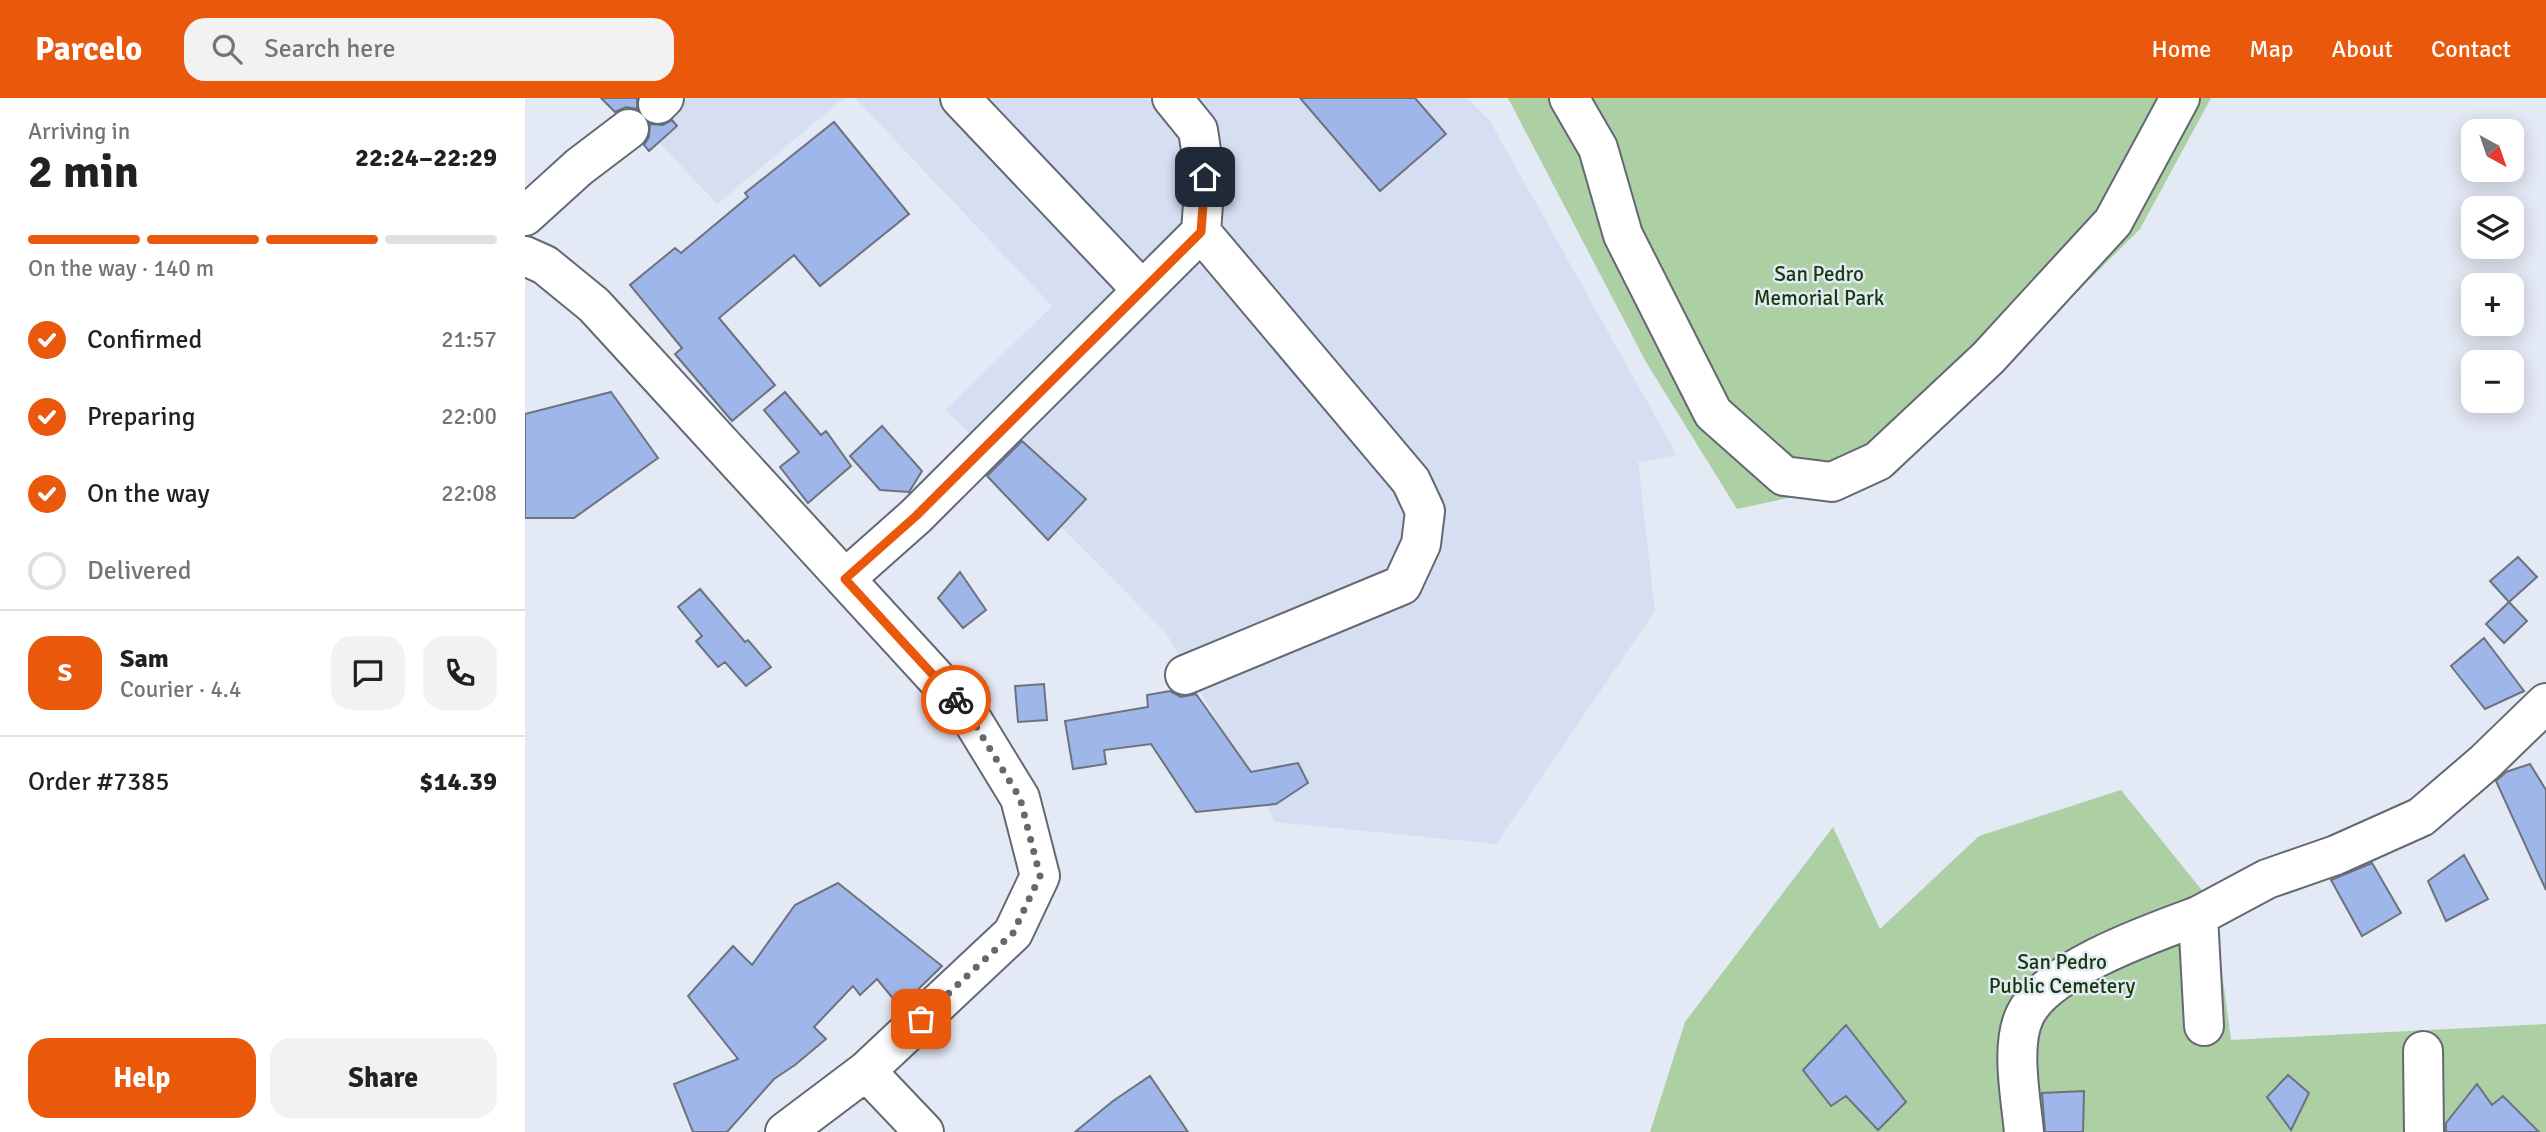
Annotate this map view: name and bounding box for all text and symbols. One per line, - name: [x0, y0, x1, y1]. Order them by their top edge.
- search box: [184, 18, 674, 81]
- text: Parcelo: [35, 29, 142, 70]
- icon: search: [208, 30, 246, 68]
- text: Search here: [264, 33, 395, 65]
- text: Home: [2151, 34, 2211, 64]
- text: Map: [2249, 34, 2294, 64]
- text: About: [2332, 34, 2393, 64]
- text: Contact: [2431, 34, 2511, 64]
- text: Arriving in: [28, 117, 130, 146]
- north arrow: [2461, 119, 2523, 182]
- map controls: [2461, 119, 2524, 413]
- text: 22:24–22:29: [355, 142, 497, 174]
- text: 2 min: [28, 144, 139, 200]
- pin: [1175, 147, 1235, 207]
- icon: home: [1186, 158, 1224, 196]
- button: layers: [2461, 196, 2524, 259]
- text: On the way · 140 m: [28, 254, 214, 283]
- park label: San Pedro Memorial Park: [1754, 261, 1885, 311]
- button: +: [2461, 273, 2524, 336]
- icon: check: [28, 321, 66, 359]
- text: Confirmed: [87, 324, 202, 356]
- text: 21:57: [441, 325, 497, 354]
- button: −: [2461, 350, 2524, 413]
- icon: check: [28, 398, 66, 436]
- text: Preparing: [87, 401, 195, 433]
- text: 22:00: [441, 402, 497, 431]
- icon: check: [28, 475, 66, 513]
- text: On the way: [87, 478, 210, 510]
- text: 22:08: [441, 479, 497, 508]
- text: Delivered: [87, 555, 192, 587]
- button: chat: [331, 636, 405, 710]
- button: phone: [423, 636, 497, 710]
- text: Sam: [120, 643, 169, 675]
- text: S: [58, 657, 72, 689]
- courier: [921, 665, 991, 735]
- text: Courier · 4.4: [120, 675, 241, 704]
- icon: bike: [937, 681, 975, 719]
- text: Order #7385: [28, 766, 169, 798]
- text: $14.39: [419, 766, 497, 798]
- park label: San Pedro Public Cemetery: [1989, 949, 2135, 999]
- pin: [891, 989, 951, 1049]
- icon: bag: [902, 1000, 940, 1038]
- button: Help: [28, 1038, 256, 1118]
- button: Share: [270, 1038, 497, 1118]

